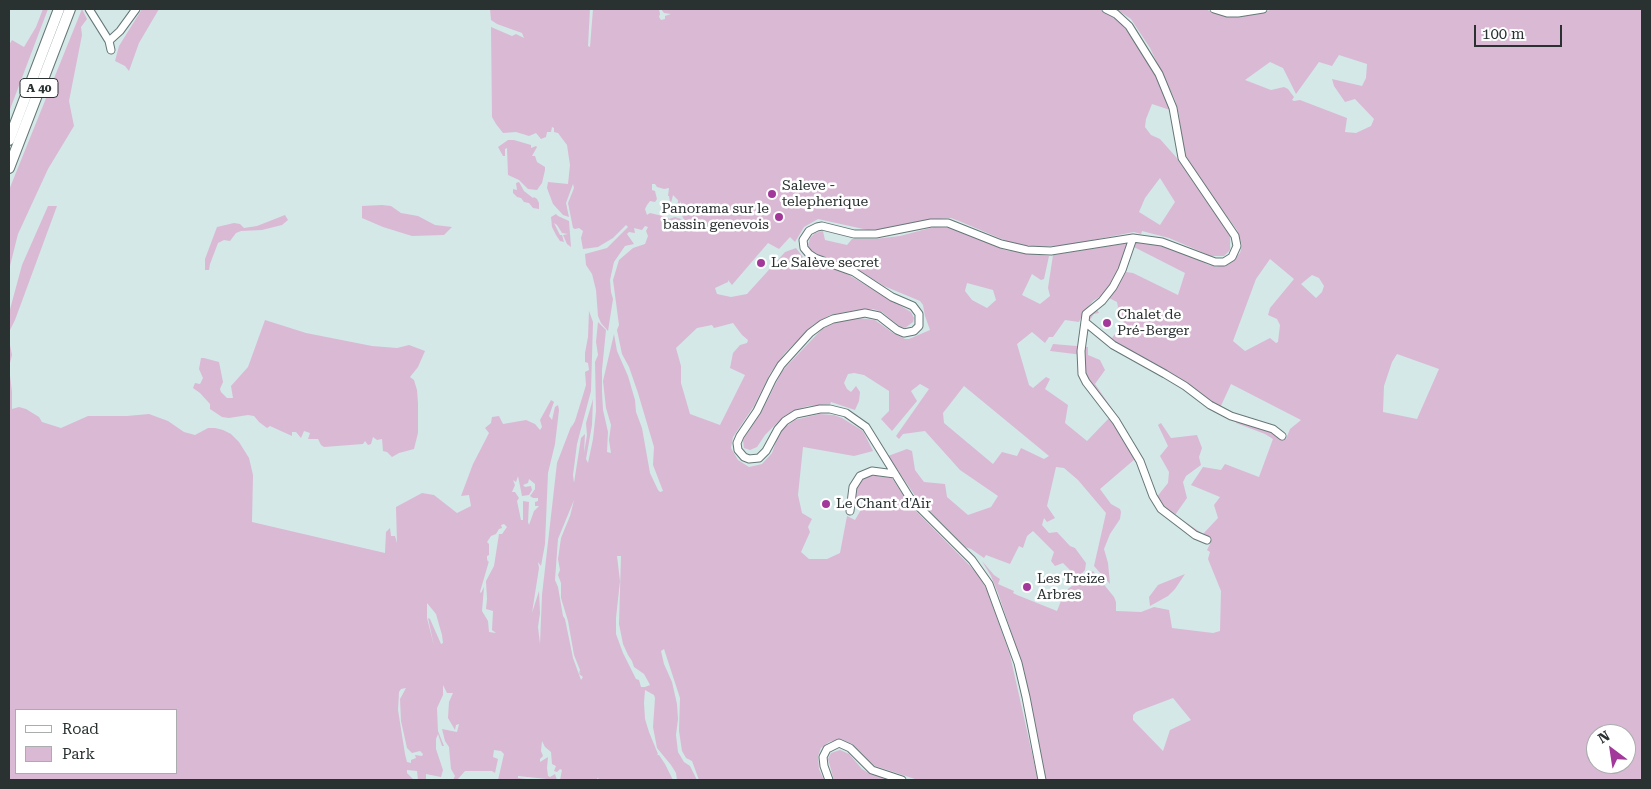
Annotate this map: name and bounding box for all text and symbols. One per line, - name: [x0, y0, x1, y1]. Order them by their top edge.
- scale bar: [1476, 15, 1564, 47]
- text: 100 m: [1482, 25, 1525, 43]
- road number: A 40: [20, 78, 58, 98]
- place label: Saleve - telepherique: [782, 178, 868, 210]
- marker: Saleve - telepherique: [766, 188, 778, 200]
- place label: Panorama sur le bassin genevois: [661, 201, 769, 233]
- marker: Panorama sur le bassin genevois: [773, 211, 785, 223]
- place label: Le Salève secret: [771, 255, 879, 271]
- marker: Le Salève secret: [755, 257, 767, 269]
- place label: Chalet de Pré-Berger: [1117, 307, 1189, 340]
- marker: Chalet de Pré-Berger: [1101, 317, 1113, 329]
- place label: Le Chant d'Air: [836, 496, 931, 512]
- marker: Le Chant d'Air: [820, 498, 832, 510]
- place label: Les Treize Arbres: [1037, 571, 1105, 604]
- marker: Les Treize Arbres: [1021, 581, 1033, 593]
- legend: [15, 709, 178, 774]
- text: Road: [62, 720, 99, 738]
- north arrow: [1586, 724, 1636, 774]
- text: N: [1595, 727, 1613, 747]
- text: Park: [62, 745, 95, 763]

